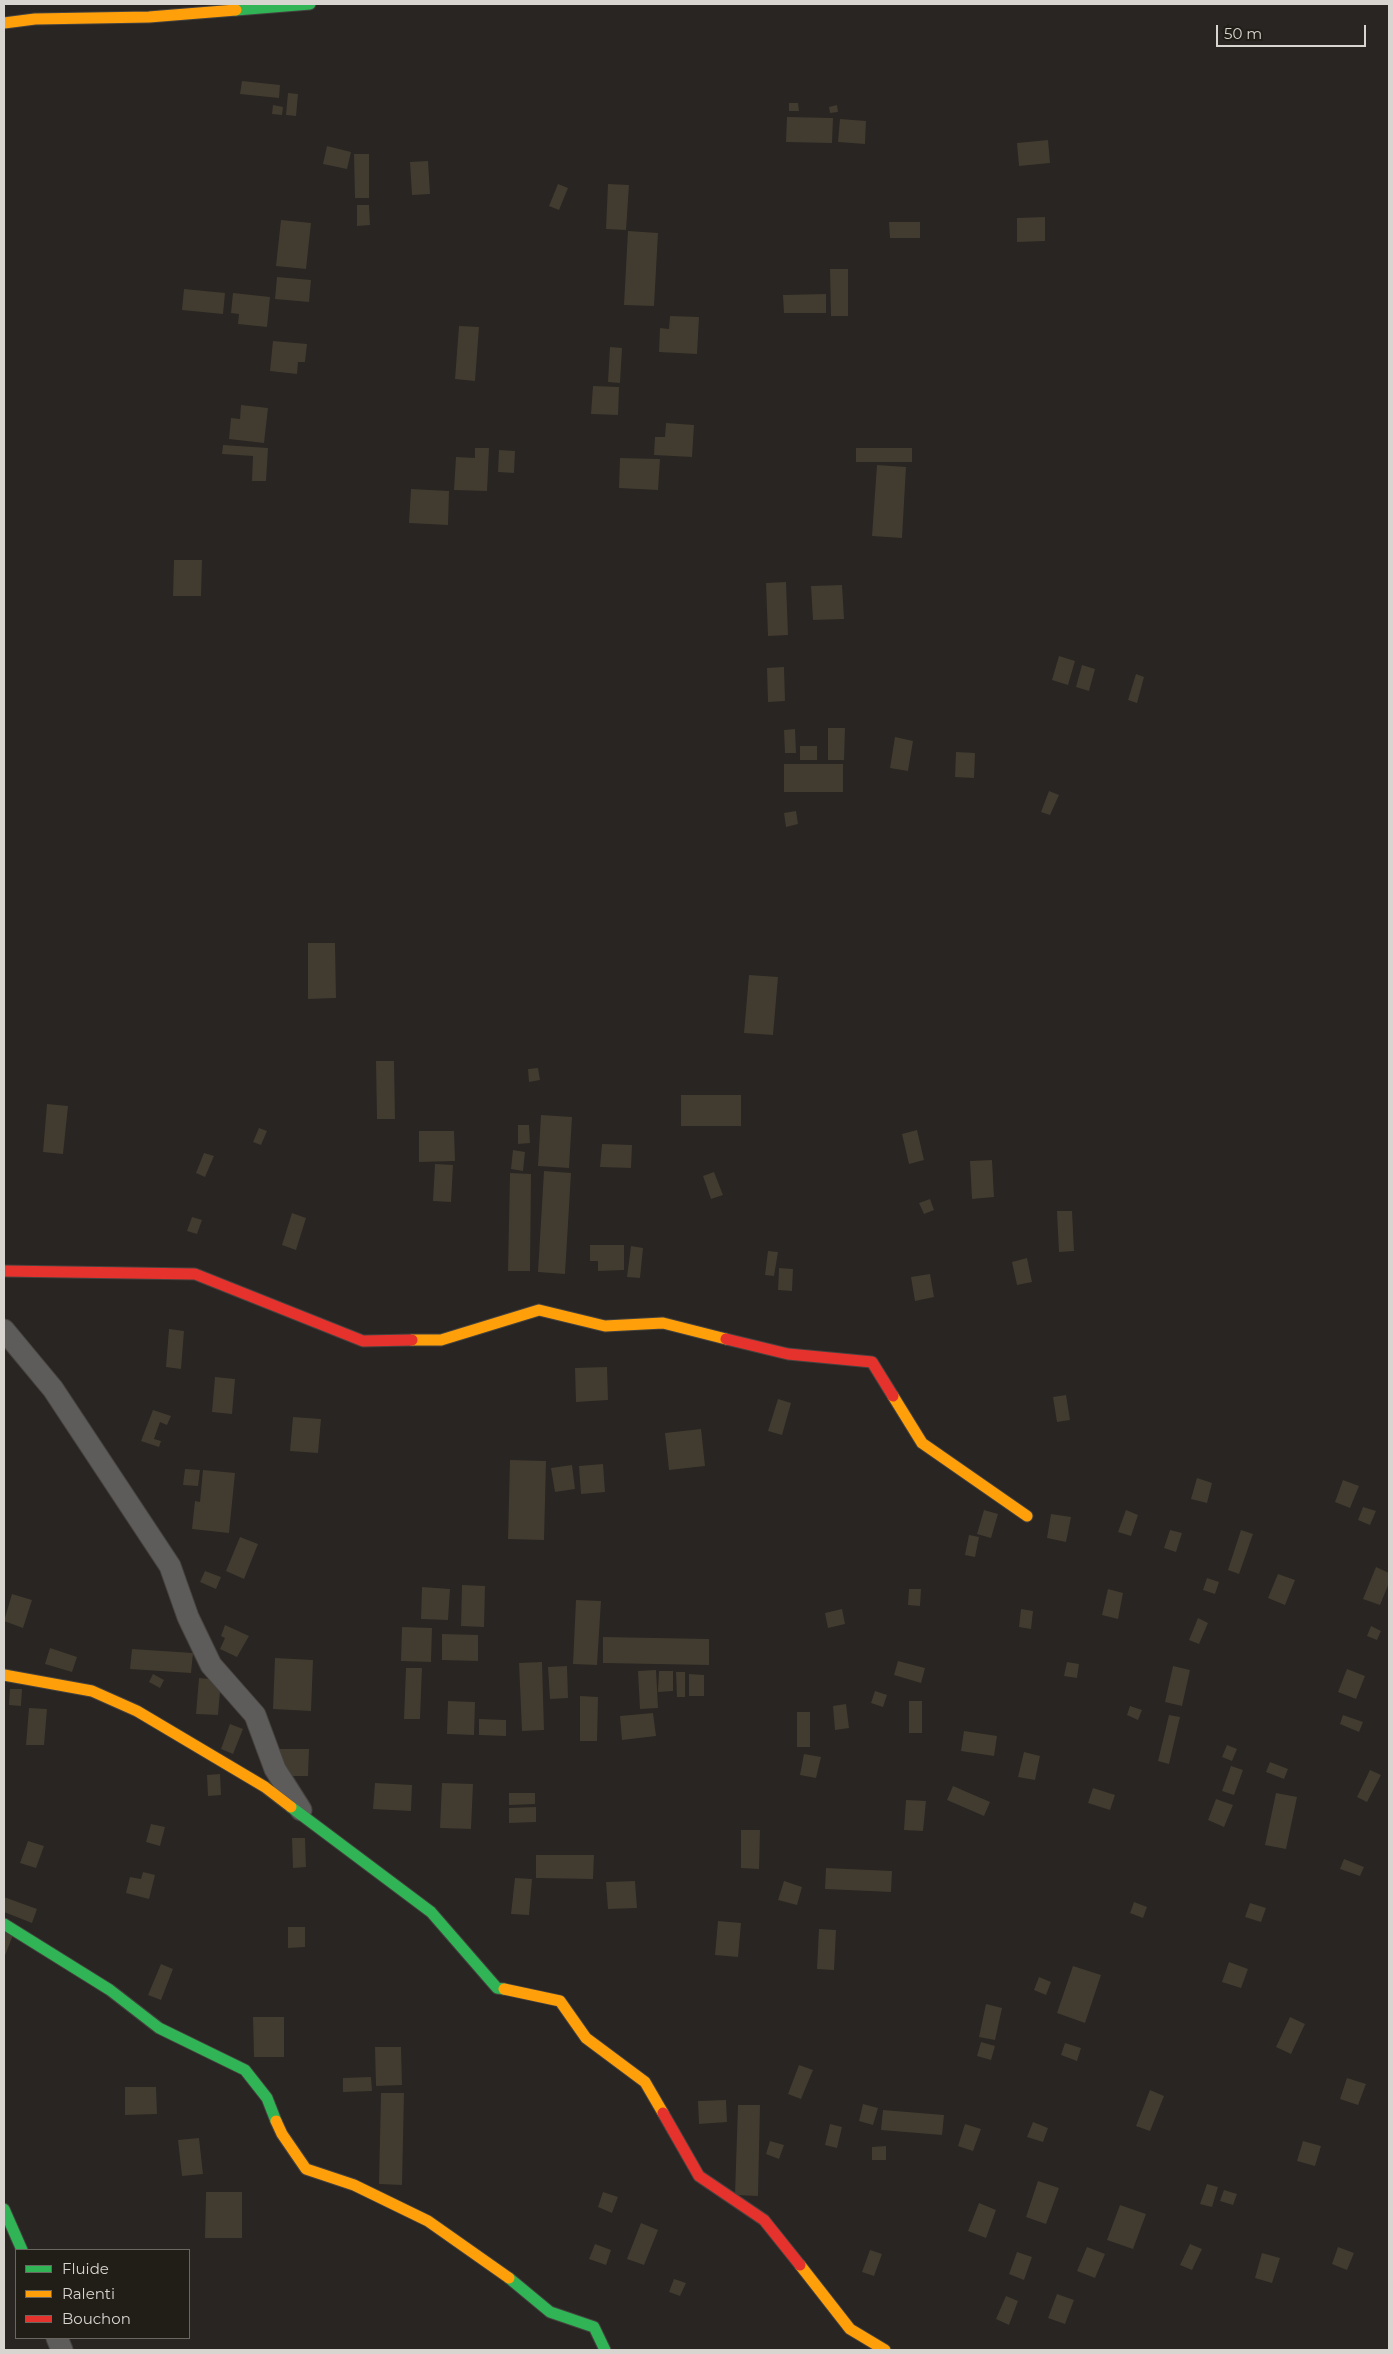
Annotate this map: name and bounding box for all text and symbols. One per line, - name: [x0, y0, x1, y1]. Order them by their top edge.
- scale bar: [1218, 15, 1368, 47]
- text: 50 m: [1224, 24, 1262, 43]
- legend: [15, 2249, 190, 2339]
- text: Fluide: [62, 2259, 109, 2278]
- text: Ralenti: [62, 2284, 115, 2303]
- text: Bouchon: [62, 2309, 131, 2328]

